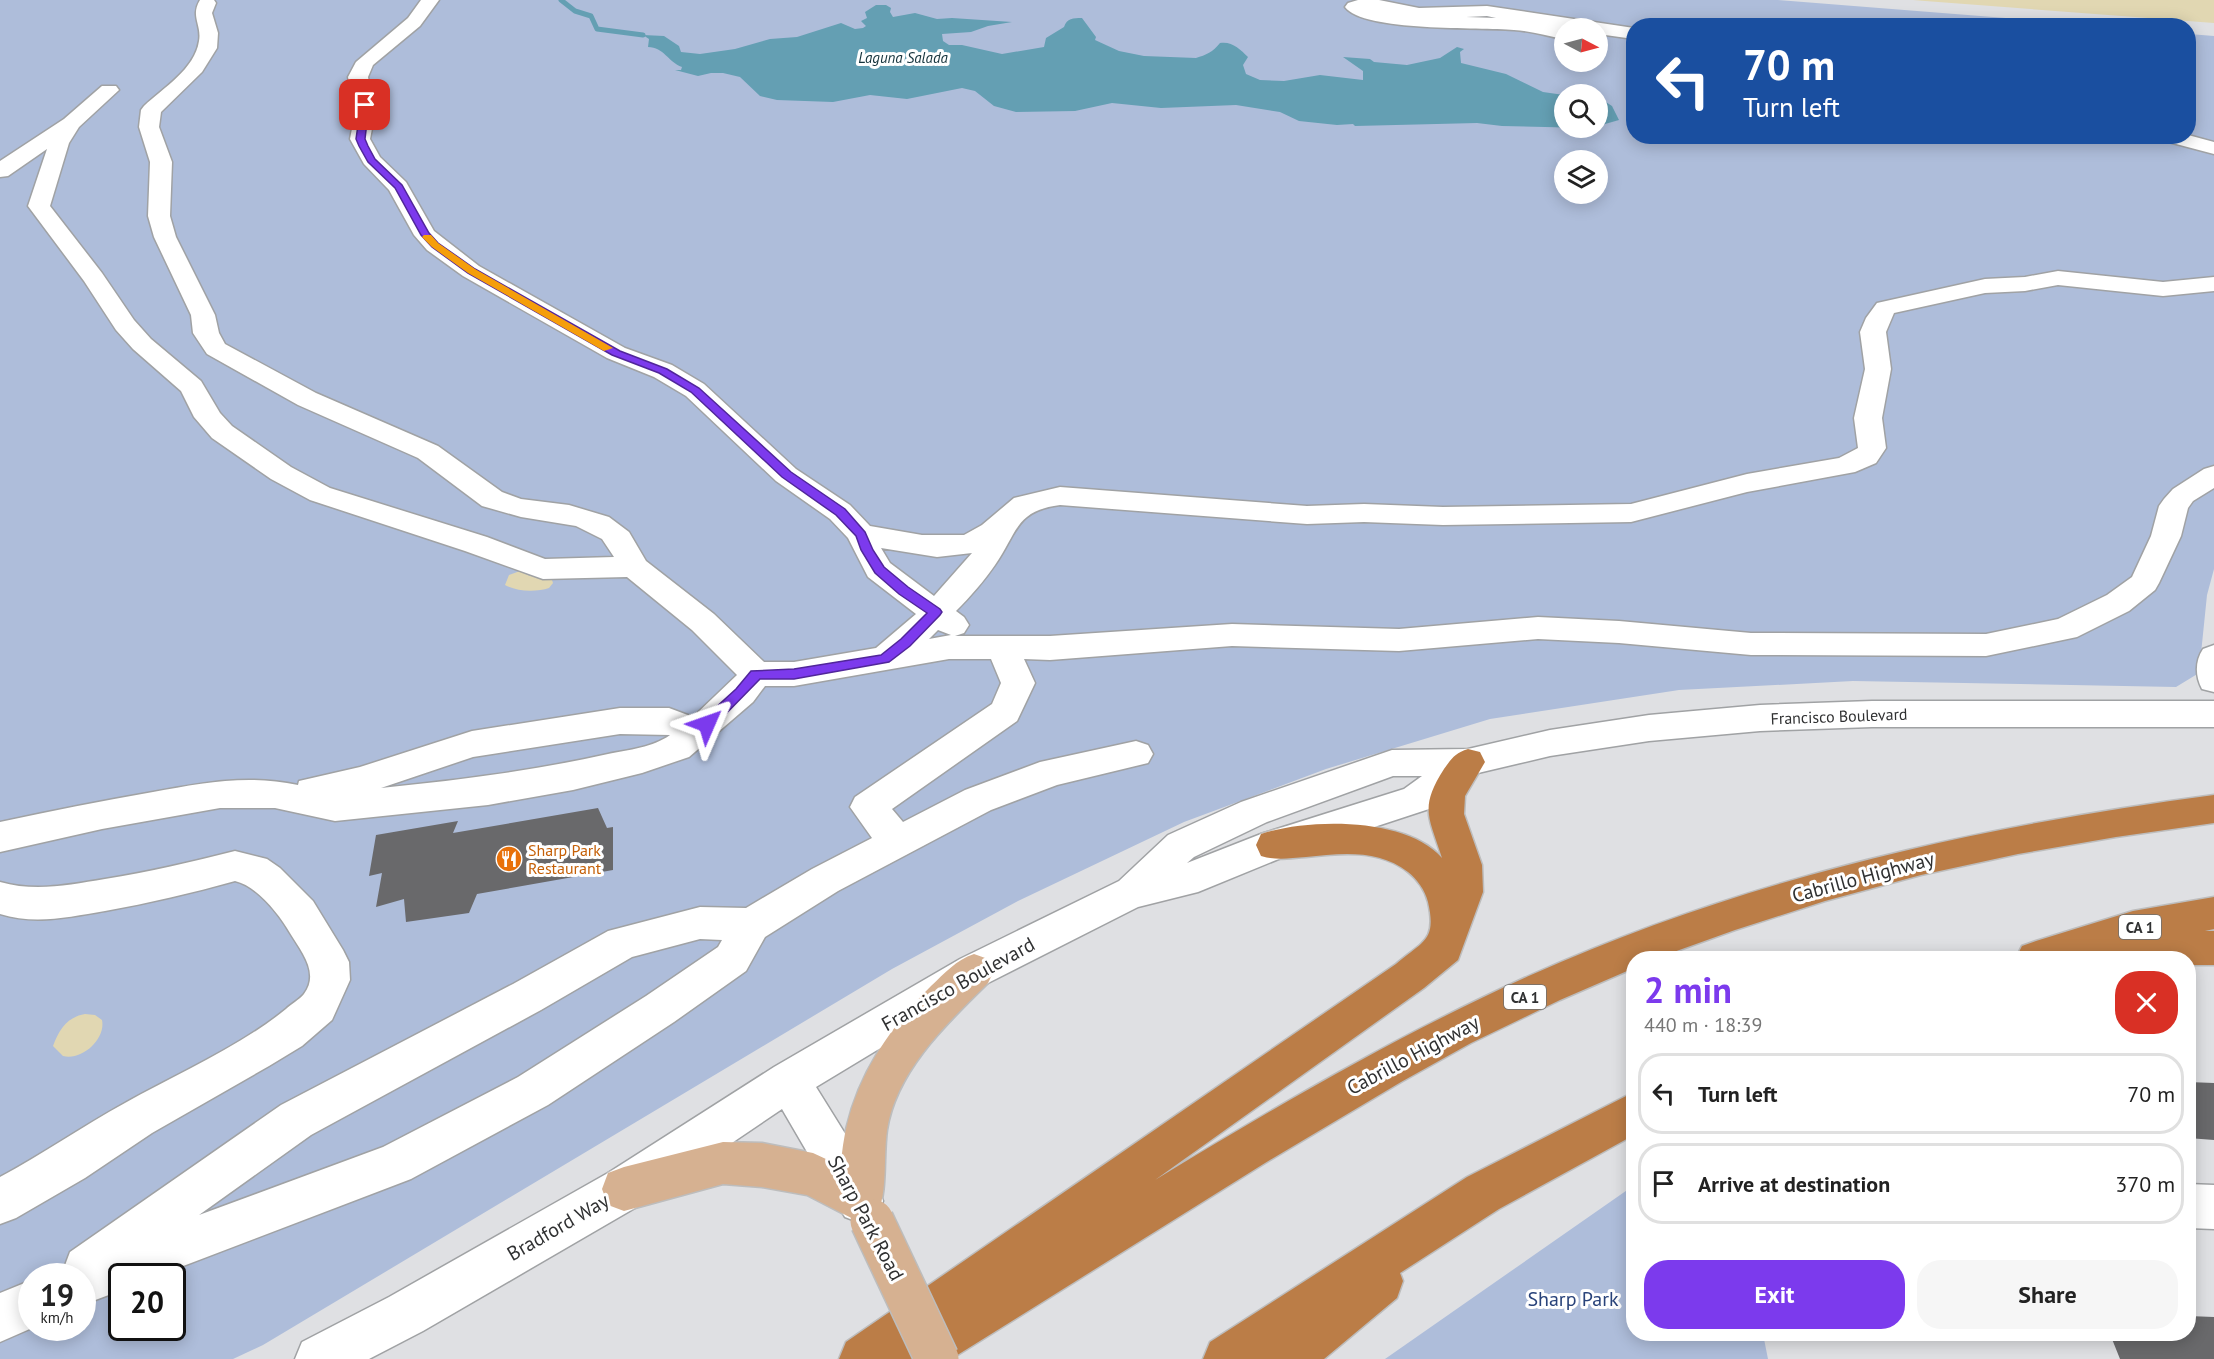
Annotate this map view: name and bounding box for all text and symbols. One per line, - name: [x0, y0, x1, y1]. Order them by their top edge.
- north arrow: [1554, 18, 1608, 72]
- map controls: [1554, 18, 1608, 204]
- text: 70 m: [1743, 37, 1835, 92]
- icon: left: [1644, 42, 1722, 120]
- water label: Laguna Salada: [858, 48, 949, 67]
- pin: [339, 79, 390, 130]
- button: search: [1554, 84, 1608, 138]
- icon: arrive: [348, 88, 381, 121]
- text: Turn left: [1743, 90, 1840, 124]
- button: layers: [1554, 150, 1608, 204]
- position arrow: [675, 692, 739, 756]
- street label: Francisco Boulevard: [1770, 704, 1908, 728]
- place label: Sharp Park Restaurant: [528, 840, 602, 878]
- restaurant icon: Sharp Park Restaurant: [494, 844, 524, 874]
- street label: Cabrillo Highway: [1789, 845, 1938, 908]
- road number: CA 1: [2119, 915, 2161, 939]
- street label: Francisco Boulevard: [877, 931, 1039, 1037]
- text: 2 min: [1644, 966, 1732, 1013]
- button: close: [2115, 971, 2178, 1034]
- road number: CA 1: [1504, 985, 1546, 1009]
- street label: Cabrillo Highway: [1342, 1009, 1484, 1101]
- text: 440 m · 18:39: [1644, 1012, 1762, 1038]
- icon: left: [1647, 1077, 1680, 1110]
- text: Turn left: [1698, 1080, 1778, 1108]
- text: 70 m: [2127, 1080, 2175, 1108]
- street label: Sharp Park Road: [822, 1151, 910, 1285]
- icon: arrive: [1647, 1167, 1680, 1200]
- text: Arrive at destination: [1698, 1170, 1890, 1198]
- text: 370 m: [2115, 1170, 2175, 1198]
- street label: Bradford Way: [502, 1187, 614, 1267]
- button: Exit: [1644, 1260, 1905, 1329]
- button: Share: [1917, 1260, 2178, 1329]
- speed limit sign: 20: [108, 1263, 186, 1341]
- text: 19: [40, 1275, 74, 1314]
- park label: Sharp Park: [1527, 1286, 1619, 1312]
- text: km/h: [41, 1308, 73, 1327]

